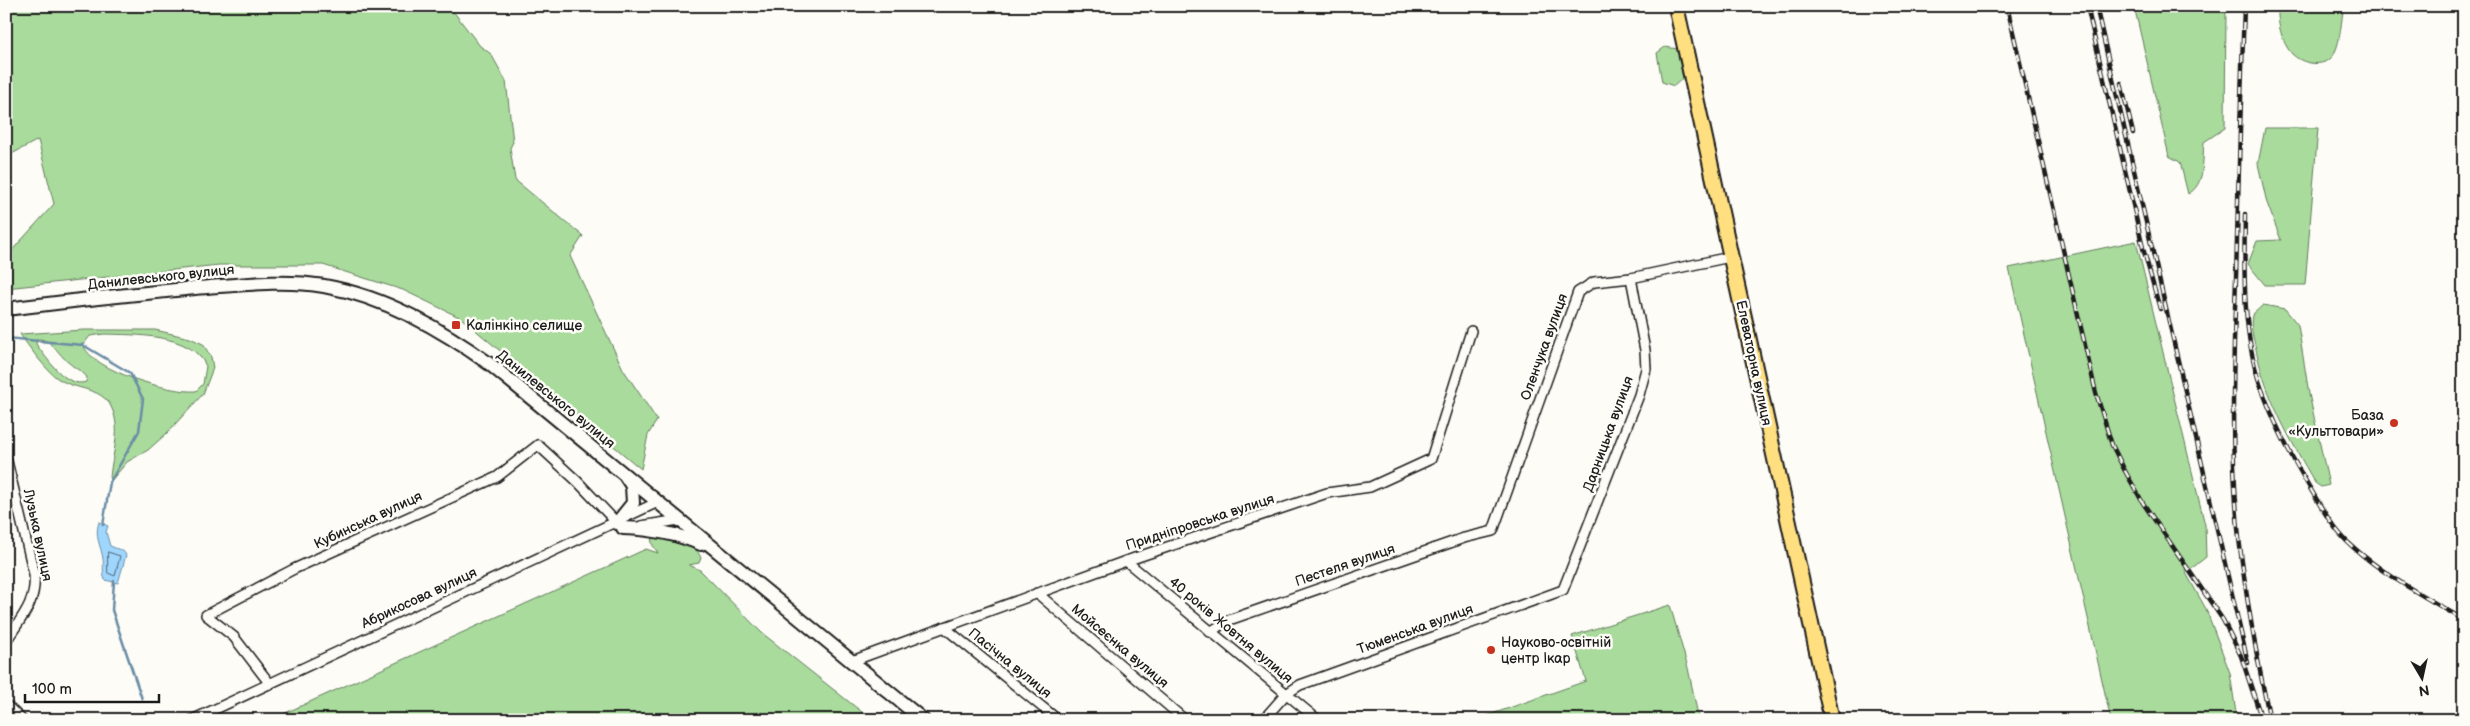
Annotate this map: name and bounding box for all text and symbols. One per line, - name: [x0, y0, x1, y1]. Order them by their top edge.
- street label: Данилевського вулиця: [87, 261, 235, 293]
- street label: Оленчука вулиця: [1517, 291, 1571, 403]
- street label: Елеваторна вулиця: [1732, 299, 1776, 427]
- place label: Калінкіно селище: [466, 317, 582, 334]
- marker: Калінкіно селище: [450, 319, 462, 331]
- street label: Данилевського вулиця: [493, 346, 619, 452]
- street label: Дарницька вулиця: [1579, 374, 1637, 494]
- place label: База «Культтовари»: [2288, 407, 2385, 440]
- marker: База «Культтовари»: [2388, 417, 2400, 429]
- street label: Лузька вулиця: [20, 486, 56, 583]
- street label: Кубинська вулиця: [311, 487, 425, 553]
- street label: Придніпровська вулиця: [1124, 490, 1277, 554]
- street label: Пестеля вулиця: [1293, 540, 1397, 590]
- street label: Абрикосова вулиця: [358, 564, 480, 633]
- street label: 40 років Жовтня вулиця: [1166, 573, 1296, 687]
- street label: Мойсеєнка вулиця: [1068, 600, 1172, 692]
- street label: Тюменська вулиця: [1355, 600, 1476, 658]
- street label: Пасічна вулиця: [965, 624, 1055, 702]
- place label: Науково-освітній центр Ікар: [1501, 634, 1611, 667]
- marker: Науково-освітній центр Ікар: [1485, 644, 1497, 656]
- north arrow: [2398, 654, 2448, 704]
- scale bar: [25, 671, 159, 703]
- text: 100 m: [32, 680, 72, 699]
- text: N: [2417, 681, 2430, 700]

